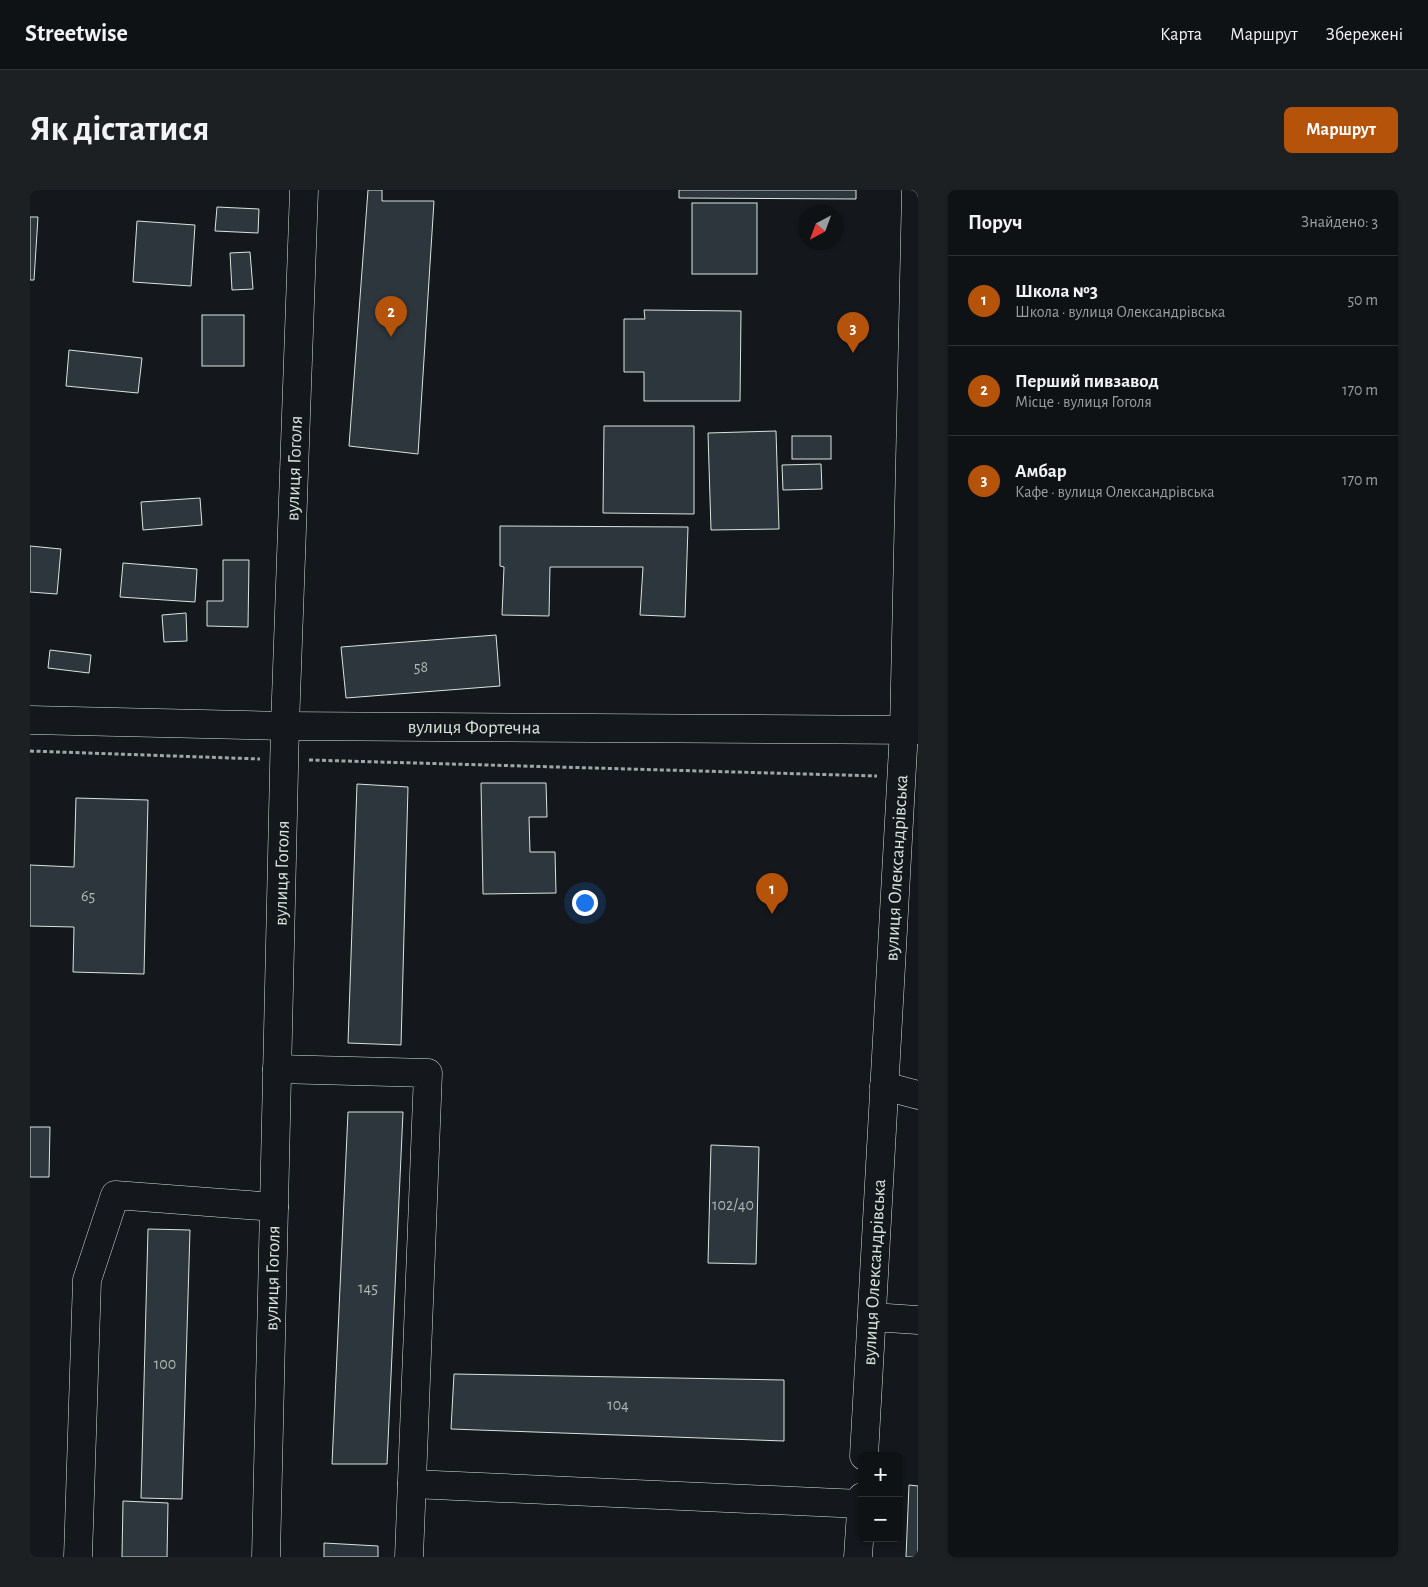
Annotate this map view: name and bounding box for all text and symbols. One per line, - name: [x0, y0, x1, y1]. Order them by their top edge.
- text: Streetwise: [25, 22, 128, 46]
- text: Карта: [1160, 26, 1202, 44]
- text: Маршрут: [1230, 26, 1298, 44]
- text: Збережені: [1326, 26, 1403, 44]
- button: Маршрут: [1284, 107, 1398, 153]
- text: Як дістатися: [30, 112, 209, 147]
- north arrow: [798, 205, 843, 250]
- text: Поруч: [968, 212, 1022, 233]
- text: Знайдено: 3: [1301, 214, 1378, 230]
- text: Школа №3: [1015, 282, 1098, 301]
- text: 1: [981, 292, 987, 308]
- text: 50 m: [1347, 292, 1378, 308]
- pin: 2: [375, 296, 407, 337]
- text: Школа · вулиця Олександрівська: [1015, 304, 1225, 320]
- pin: 3: [837, 312, 869, 353]
- text: Перший пивзавод: [1015, 372, 1159, 391]
- text: 2: [980, 382, 988, 398]
- text: 170 m: [1342, 382, 1378, 398]
- text: Місце · вулиця Гоголя: [1015, 394, 1152, 410]
- street label: вулиця Гоголя: [283, 415, 305, 521]
- text: Амбар: [1015, 462, 1067, 481]
- text: 3: [981, 472, 987, 488]
- text: 170 m: [1342, 472, 1378, 488]
- text: Кафе · вулиця Олександрівська: [1015, 484, 1214, 500]
- house number: 58: [414, 659, 428, 675]
- street label: вулиця Фортечна: [407, 717, 541, 737]
- street label: вулиця Олександрівська: [882, 774, 911, 962]
- street label: вулиця Гоголя: [271, 820, 292, 926]
- pin: 1: [756, 873, 788, 914]
- house number: 65: [81, 888, 95, 904]
- your location: [572, 890, 598, 916]
- street label: вулиця Олександрівська: [860, 1178, 889, 1366]
- house number: 102/40: [712, 1197, 754, 1213]
- street label: вулиця Гоголя: [262, 1225, 283, 1331]
- house number: 145: [358, 1280, 378, 1296]
- house number: 100: [154, 1356, 176, 1372]
- house number: 104: [607, 1397, 629, 1413]
- map controls: [858, 1452, 903, 1542]
- button: +: [858, 1452, 903, 1497]
- button: −: [858, 1497, 903, 1542]

